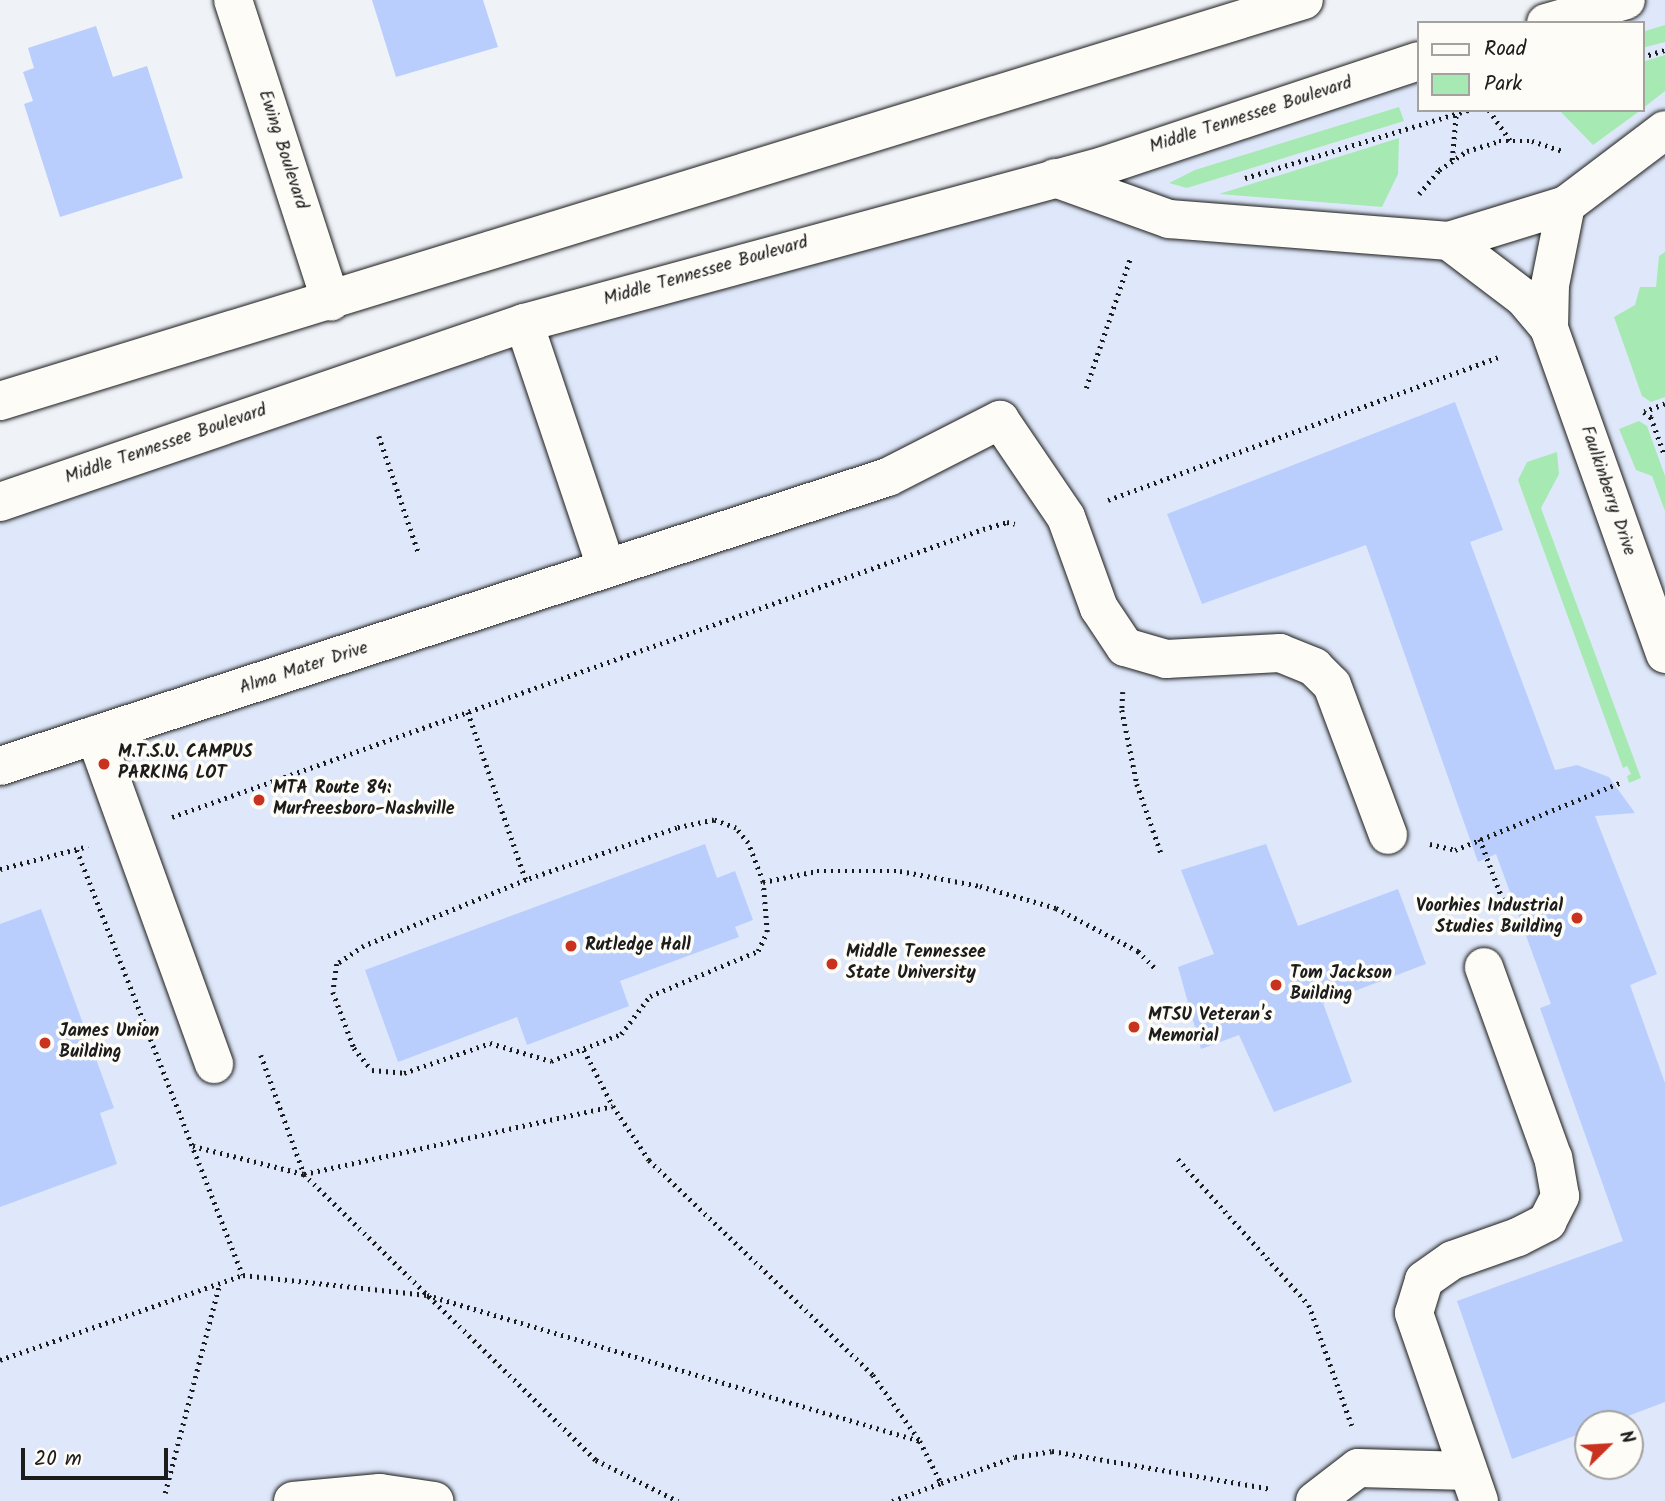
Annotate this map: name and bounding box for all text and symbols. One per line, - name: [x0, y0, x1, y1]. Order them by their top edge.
- legend: [1416, 21, 1644, 112]
- text: Road: [1484, 33, 1526, 66]
- text: Park: [1484, 68, 1522, 101]
- street label: Middle Tennessee Boulevard: [1147, 73, 1355, 159]
- street label: Ewing Boulevard: [253, 88, 311, 212]
- street label: Middle Tennessee Boulevard: [601, 232, 811, 312]
- street label: Middle Tennessee Boulevard: [62, 400, 270, 490]
- street label: Faulkinberry Drive: [1575, 423, 1639, 559]
- street label: Alma Mater Drive: [237, 638, 371, 700]
- place label: M.T.S.U. CAMPUS PARKING LOT: [118, 743, 253, 786]
- marker: M.T.S.U. CAMPUS PARKING LOT: [96, 756, 112, 772]
- place label: MTA Route 84: Murfreesboro-Nashville: [273, 779, 455, 822]
- marker: MTA Route 84: Murfreesboro-Nashville: [251, 792, 267, 808]
- place label: Voorhies Industrial Studies Building: [1416, 897, 1563, 940]
- marker: Voorhies Industrial Studies Building: [1569, 910, 1585, 926]
- place label: Rutledge Hall: [585, 935, 691, 957]
- marker: Rutledge Hall: [563, 938, 579, 954]
- place label: Middle Tennessee State University: [846, 943, 986, 986]
- marker: Middle Tennessee State University: [824, 956, 840, 972]
- place label: Tom Jackson Building: [1290, 964, 1392, 1006]
- marker: Tom Jackson Building: [1268, 977, 1284, 993]
- place label: MTSU Veteran's Memorial: [1148, 1006, 1272, 1048]
- marker: MTSU Veteran's Memorial: [1126, 1019, 1142, 1035]
- place label: James Union Building: [59, 1022, 159, 1064]
- marker: James Union Building: [37, 1035, 53, 1051]
- north arrow: [1574, 1410, 1644, 1480]
- text: N: [1610, 1426, 1643, 1449]
- scale bar: [24, 1434, 172, 1478]
- text: 20 m: [34, 1443, 82, 1476]

